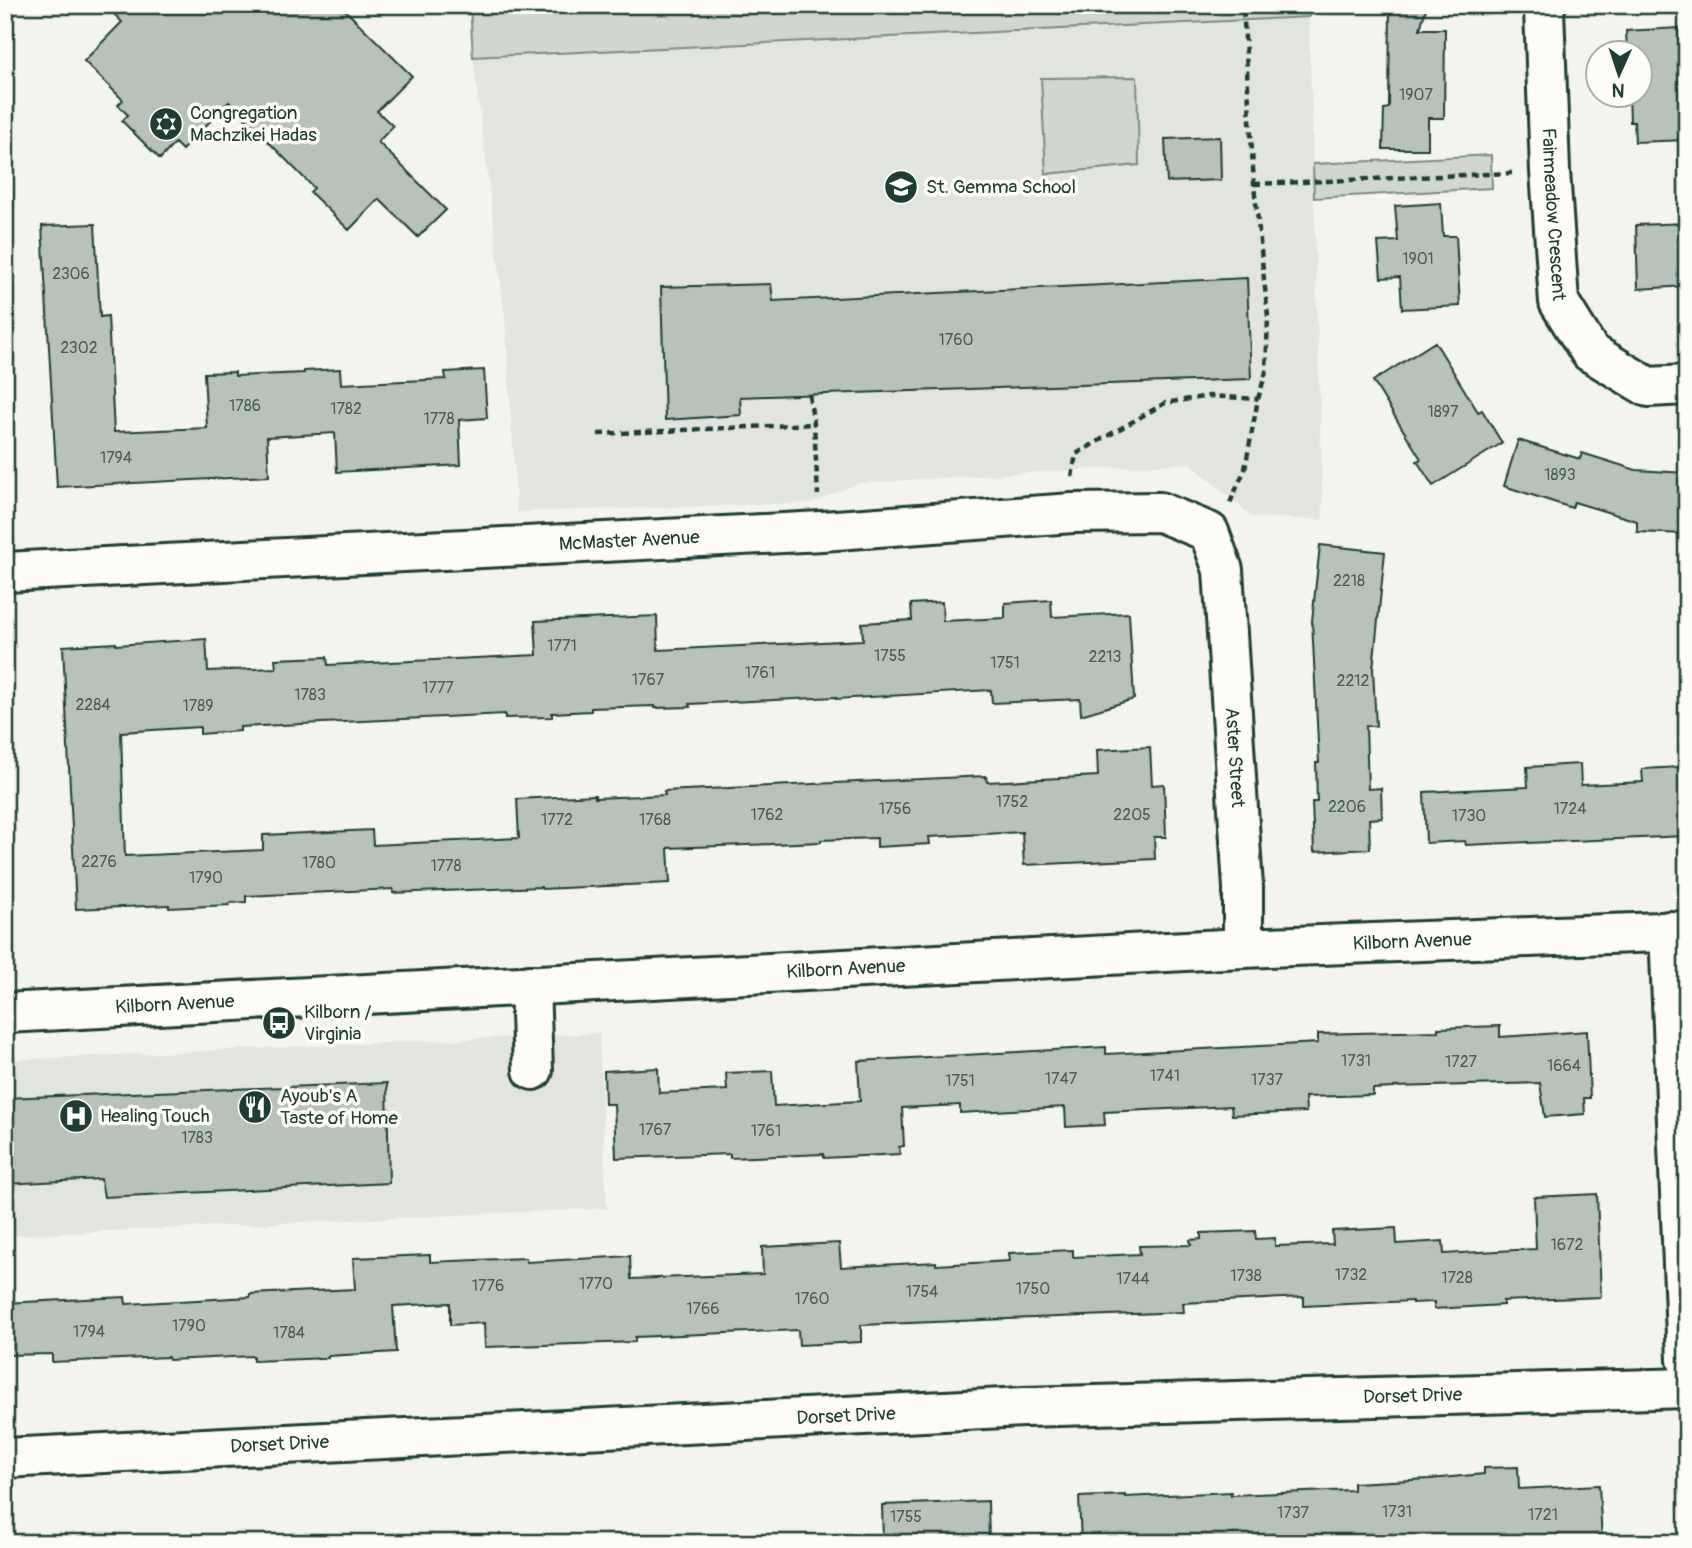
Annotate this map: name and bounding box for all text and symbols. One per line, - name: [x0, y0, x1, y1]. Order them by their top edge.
- north arrow: [1584, 38, 1654, 108]
- text: N: [1611, 78, 1625, 102]
- house number: 1907: [1399, 85, 1433, 105]
- place label: Congregation Machzikei Hadas: [190, 101, 317, 147]
- synagogue icon: Congregation Machzikei Hadas: [147, 105, 185, 143]
- street label: Fairmeadow Crescent: [1536, 127, 1571, 302]
- school or university icon: St. Gemma School: [882, 168, 920, 206]
- place label: St. Gemma School: [926, 175, 1076, 199]
- house number: 1901: [1402, 249, 1434, 269]
- house number: 2306: [52, 264, 90, 284]
- house number: 1760: [939, 330, 974, 350]
- house number: 2302: [60, 338, 98, 358]
- house number: 1786: [229, 396, 261, 416]
- house number: 1782: [330, 399, 362, 419]
- house number: 1897: [1427, 402, 1459, 422]
- house number: 1778: [423, 409, 455, 429]
- house number: 1794: [100, 448, 132, 468]
- house number: 1893: [1544, 465, 1576, 485]
- street label: McMaster Avenue: [558, 525, 701, 556]
- house number: 2218: [1333, 571, 1365, 591]
- house number: 1771: [547, 636, 577, 656]
- house number: 1755: [874, 646, 906, 666]
- house number: 2213: [1088, 647, 1122, 667]
- house number: 1751: [990, 653, 1020, 673]
- house number: 1761: [745, 663, 775, 683]
- house number: 1767: [632, 670, 665, 690]
- house number: 2212: [1336, 671, 1370, 691]
- house number: 1777: [422, 678, 454, 698]
- house number: 1783: [294, 685, 326, 705]
- house number: 2284: [75, 695, 111, 715]
- house number: 1789: [182, 696, 214, 716]
- street label: Aster Street: [1220, 707, 1250, 809]
- house number: 1752: [996, 792, 1028, 812]
- house number: 2206: [1328, 797, 1366, 817]
- house number: 1756: [879, 799, 911, 819]
- house number: 1724: [1554, 799, 1586, 819]
- house number: 1762: [751, 805, 784, 825]
- house number: 2205: [1113, 805, 1151, 825]
- house number: 1730: [1452, 806, 1486, 826]
- house number: 1772: [541, 810, 573, 830]
- house number: 1768: [639, 810, 671, 830]
- house number: 2276: [81, 852, 117, 872]
- house number: 1780: [302, 853, 336, 873]
- house number: 1778: [430, 856, 462, 876]
- house number: 1790: [189, 868, 223, 888]
- street label: Kilborn Avenue: [1352, 927, 1473, 956]
- street label: Kilborn Avenue: [786, 954, 907, 984]
- street label: Kilborn Avenue: [115, 989, 235, 1019]
- place label: Kilborn / Virginia: [304, 1000, 372, 1046]
- bus stop icon: Kilborn / Virginia: [260, 1004, 298, 1042]
- house number: 1731: [1341, 1051, 1371, 1071]
- house number: 1727: [1445, 1052, 1478, 1072]
- house number: 1664: [1547, 1056, 1581, 1076]
- house number: 1741: [1150, 1066, 1180, 1086]
- house number: 1747: [1045, 1069, 1078, 1089]
- house number: 1737: [1251, 1070, 1284, 1090]
- house number: 1751: [945, 1071, 975, 1091]
- place label: Ayoub's A Taste of Home: [280, 1084, 398, 1130]
- restaurant icon: Ayoub's A Taste of Home: [236, 1088, 274, 1126]
- hospital icon: Healing Touch: [57, 1097, 95, 1135]
- place label: Healing Touch: [100, 1104, 210, 1128]
- house number: 1767: [639, 1120, 672, 1140]
- house number: 1761: [751, 1121, 781, 1141]
- house number: 1783: [181, 1128, 213, 1148]
- house number: 1672: [1551, 1235, 1583, 1255]
- house number: 1732: [1335, 1265, 1367, 1285]
- house number: 1738: [1230, 1266, 1262, 1286]
- house number: 1728: [1441, 1268, 1473, 1288]
- house number: 1744: [1116, 1269, 1150, 1289]
- house number: 1770: [579, 1274, 613, 1294]
- house number: 1776: [472, 1276, 504, 1296]
- house number: 1750: [1016, 1279, 1050, 1299]
- house number: 1754: [906, 1282, 938, 1302]
- house number: 1760: [795, 1289, 830, 1309]
- house number: 1766: [686, 1299, 720, 1319]
- house number: 1790: [172, 1316, 206, 1336]
- house number: 1794: [73, 1322, 105, 1342]
- house number: 1784: [273, 1323, 305, 1343]
- street label: Dorset Drive: [1363, 1382, 1463, 1409]
- street label: Dorset Drive: [796, 1401, 897, 1430]
- street label: Dorset Drive: [230, 1430, 330, 1459]
- house number: 1731: [1382, 1502, 1412, 1522]
- house number: 1737: [1277, 1503, 1310, 1523]
- house number: 1721: [1528, 1505, 1558, 1525]
- house number: 1755: [890, 1507, 922, 1527]

